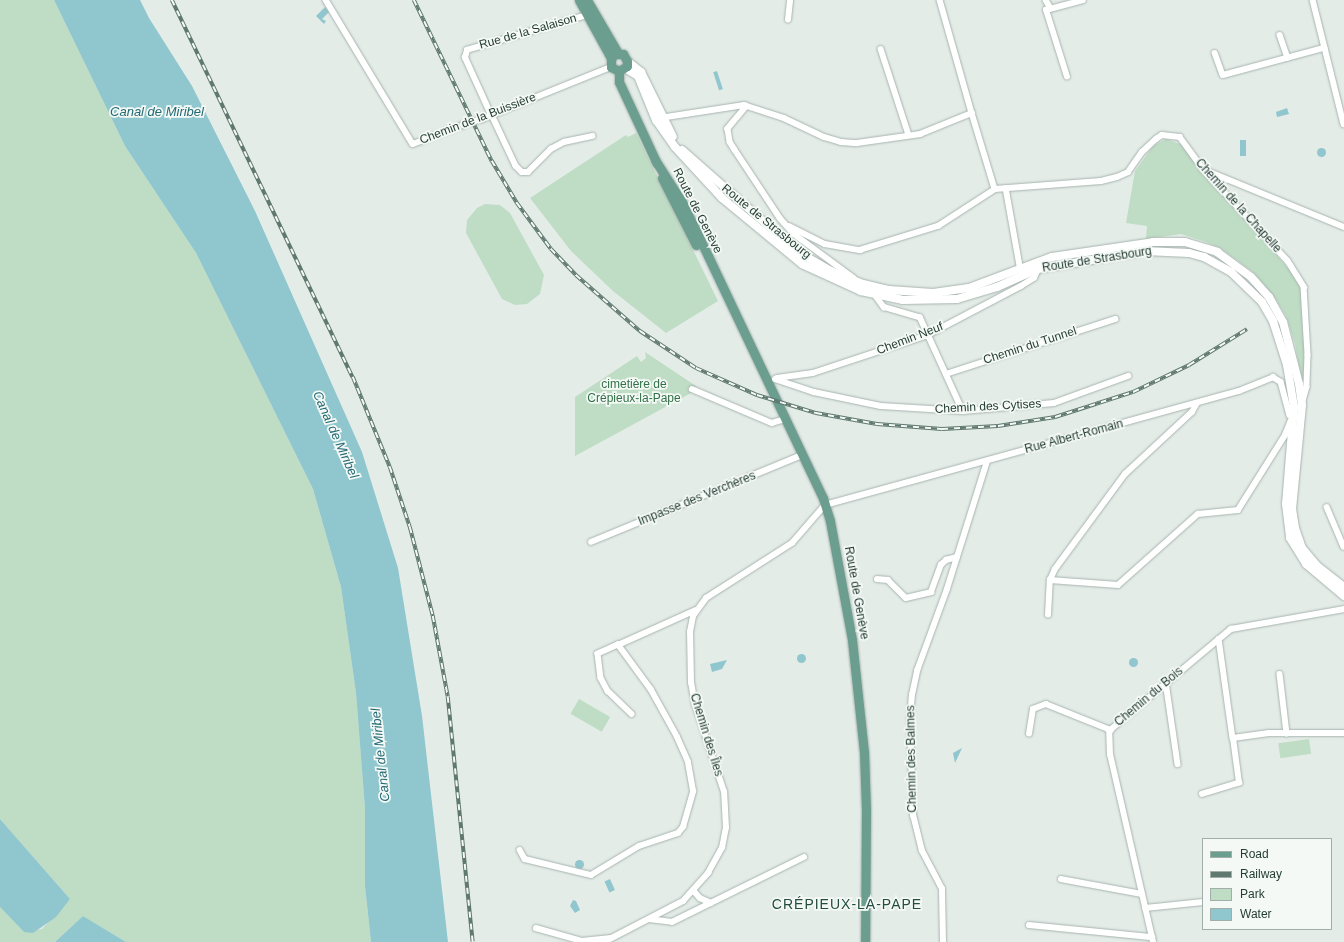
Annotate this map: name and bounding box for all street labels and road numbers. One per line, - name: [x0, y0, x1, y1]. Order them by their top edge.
- street label: Rue de la Salaison: [478, 11, 578, 53]
- street label: Chemin de la Buissière: [418, 90, 538, 148]
- street label: Chemin de la Chapelle: [1192, 156, 1284, 256]
- street label: Route de Genève: [669, 166, 725, 256]
- street label: Route de Strasbourg: [718, 182, 814, 262]
- street label: Route de Strasbourg: [1041, 244, 1153, 276]
- street label: Chemin Neuf: [875, 320, 945, 358]
- street label: Chemin du Tunnel: [981, 324, 1079, 368]
- street label: Chemin des Cytises: [934, 397, 1042, 417]
- street label: Rue Albert-Romain: [1023, 417, 1125, 457]
- street label: Impasse des Verchères: [636, 469, 758, 529]
- street label: Route de Genève: [841, 545, 871, 641]
- street label: Chemin du Bois: [1112, 664, 1186, 730]
- street label: Chemin des Îles: [687, 692, 725, 778]
- street label: Chemin des Balmes: [904, 705, 920, 813]

